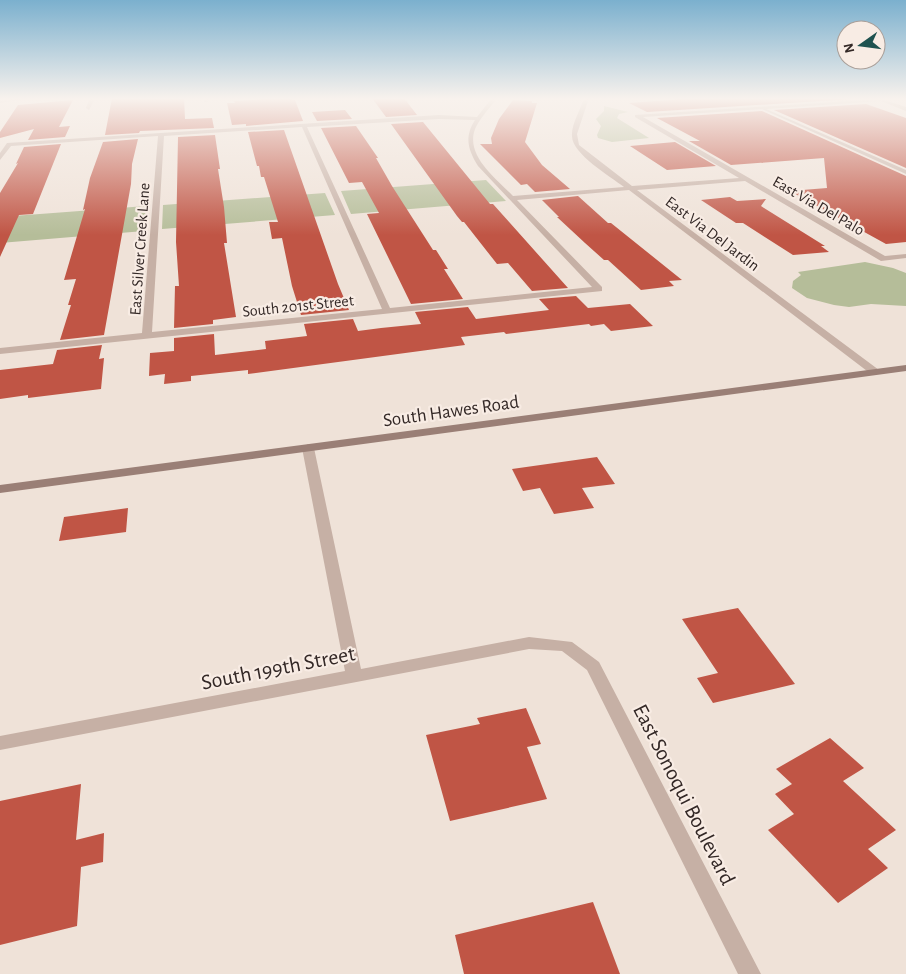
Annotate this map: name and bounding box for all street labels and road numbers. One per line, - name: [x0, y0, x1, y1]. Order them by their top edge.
- street label: East Via Del Palo: [770, 173, 867, 239]
- street label: East Silver Creek Lane: [127, 182, 153, 316]
- street label: East Via Del Jardin: [662, 193, 762, 274]
- street label: South 201st Street: [242, 292, 355, 320]
- street label: South Hawes Road: [382, 393, 521, 430]
- street label: South 199th Street: [199, 642, 357, 694]
- street label: East Sonoqui Boulevard: [629, 700, 739, 888]

